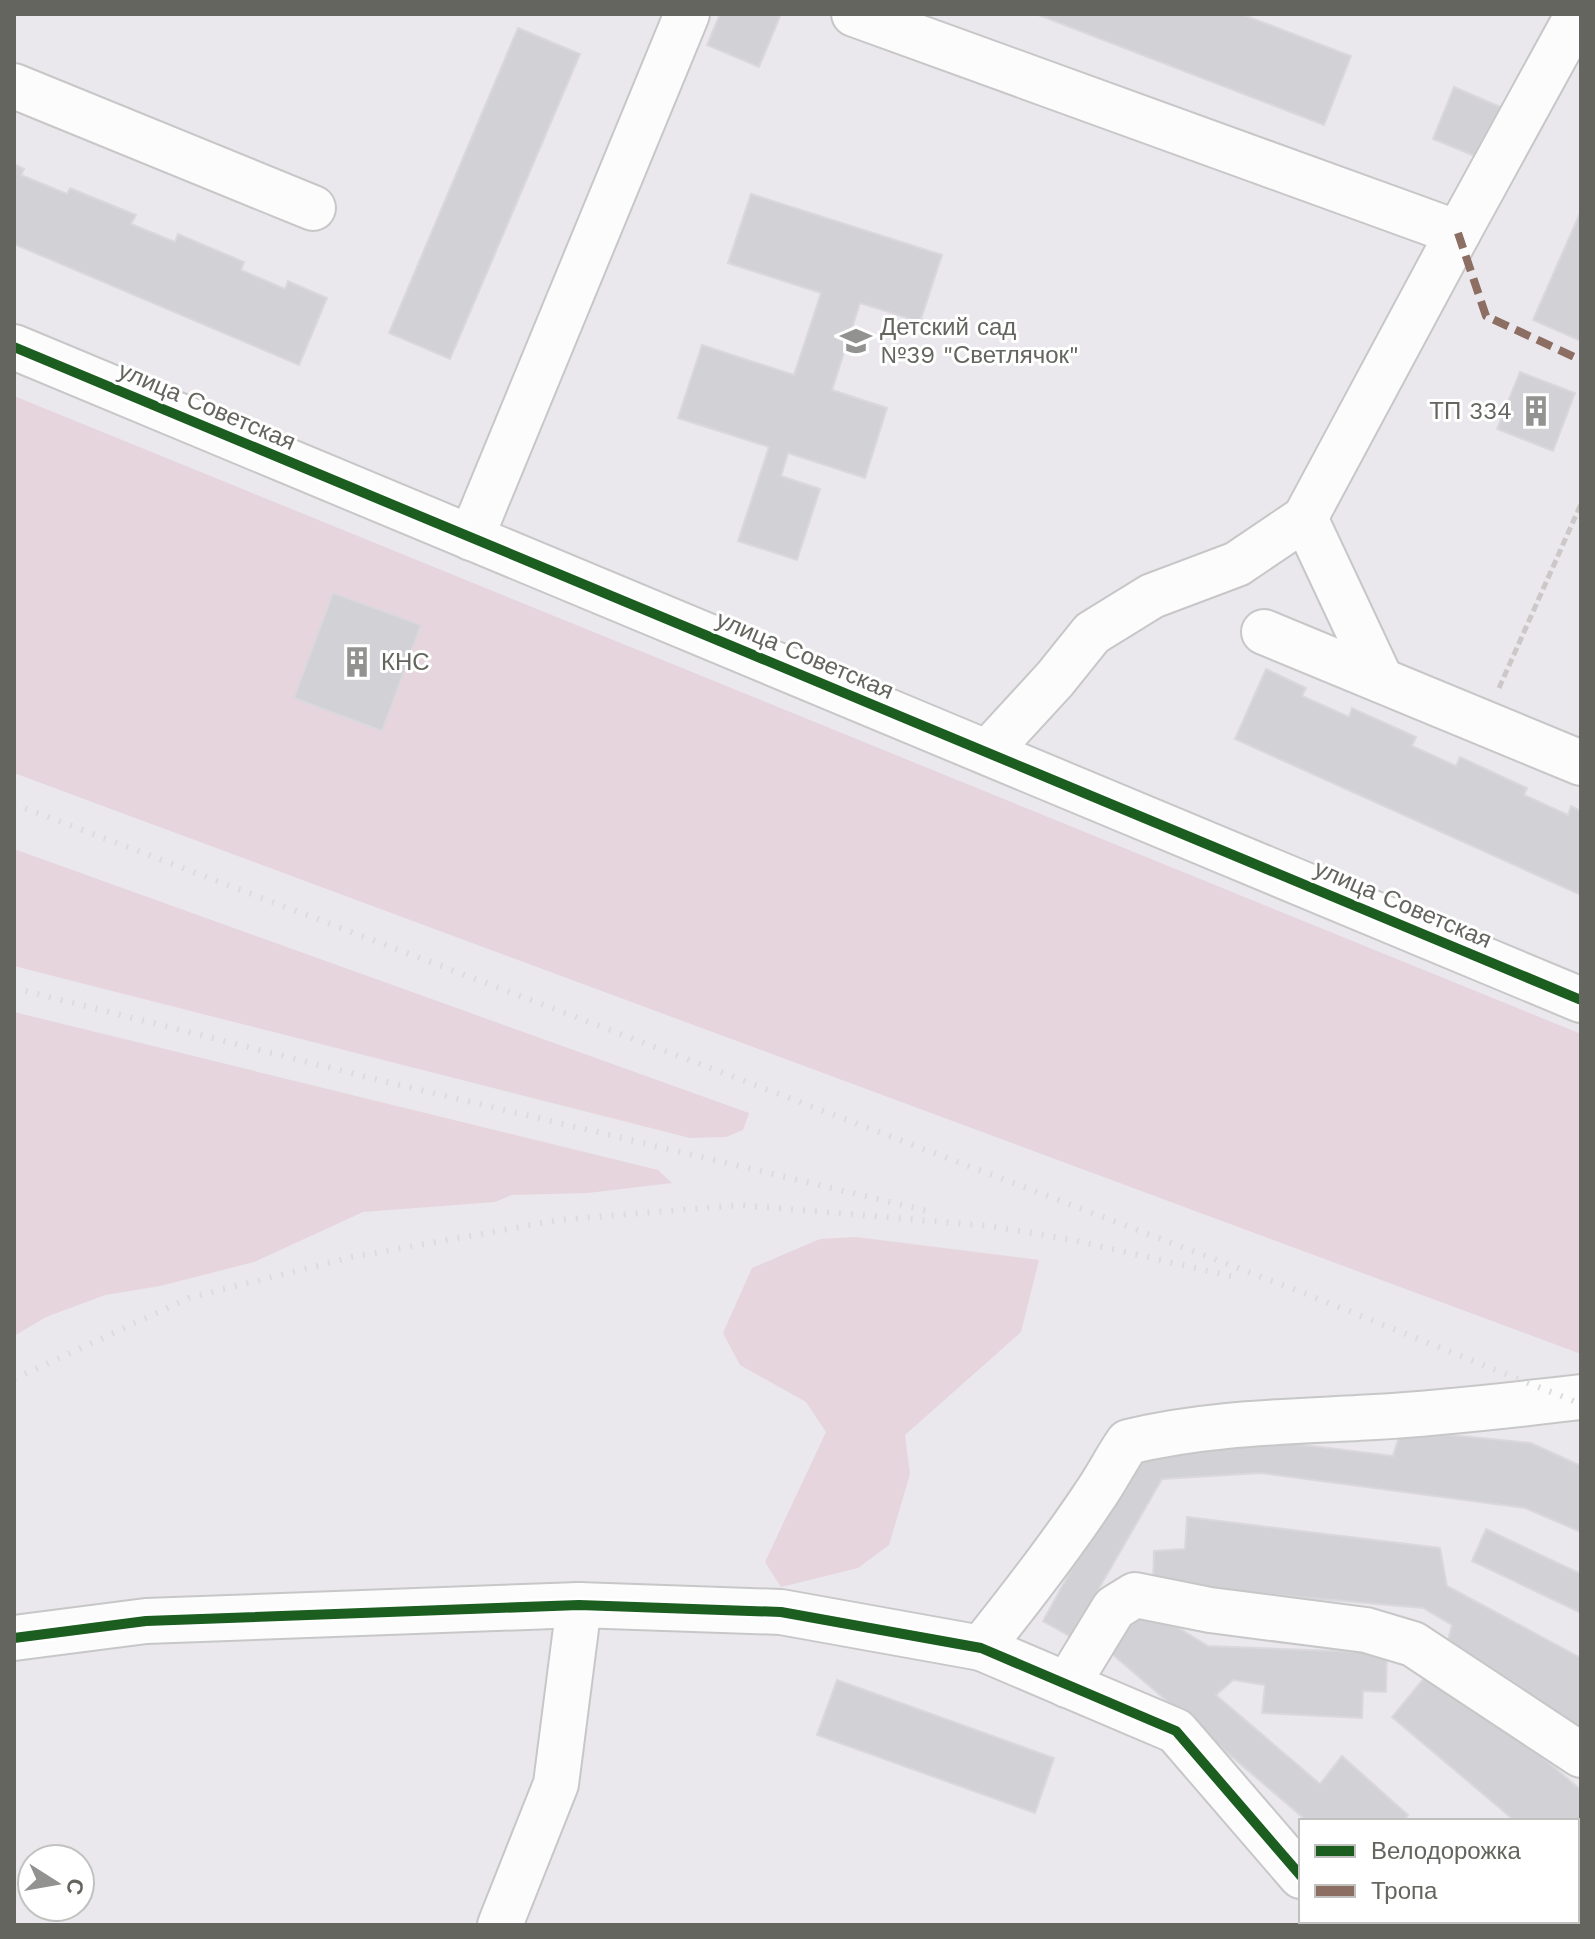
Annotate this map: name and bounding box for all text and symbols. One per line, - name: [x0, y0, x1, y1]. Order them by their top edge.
- place label: Детский сад №39 "Светлячок": [880, 313, 1079, 369]
- school or university icon: Детский сад №39 "Светлячок": [839, 324, 873, 358]
- street label: улица Советская: [114, 356, 300, 456]
- building icon: ТП 334: [1519, 394, 1553, 428]
- place label: ТП 334: [1429, 397, 1512, 425]
- street label: улица Советская: [712, 605, 898, 705]
- building icon: КНС: [340, 645, 374, 679]
- place label: КНС: [381, 648, 430, 676]
- street label: улица Советская: [1310, 854, 1496, 954]
- legend: [1299, 1819, 1579, 1923]
- text: Велодорожка: [1371, 1837, 1522, 1865]
- north arrow: [16, 1843, 96, 1923]
- text: С: [61, 1877, 89, 1897]
- text: Тропа: [1371, 1877, 1438, 1905]

